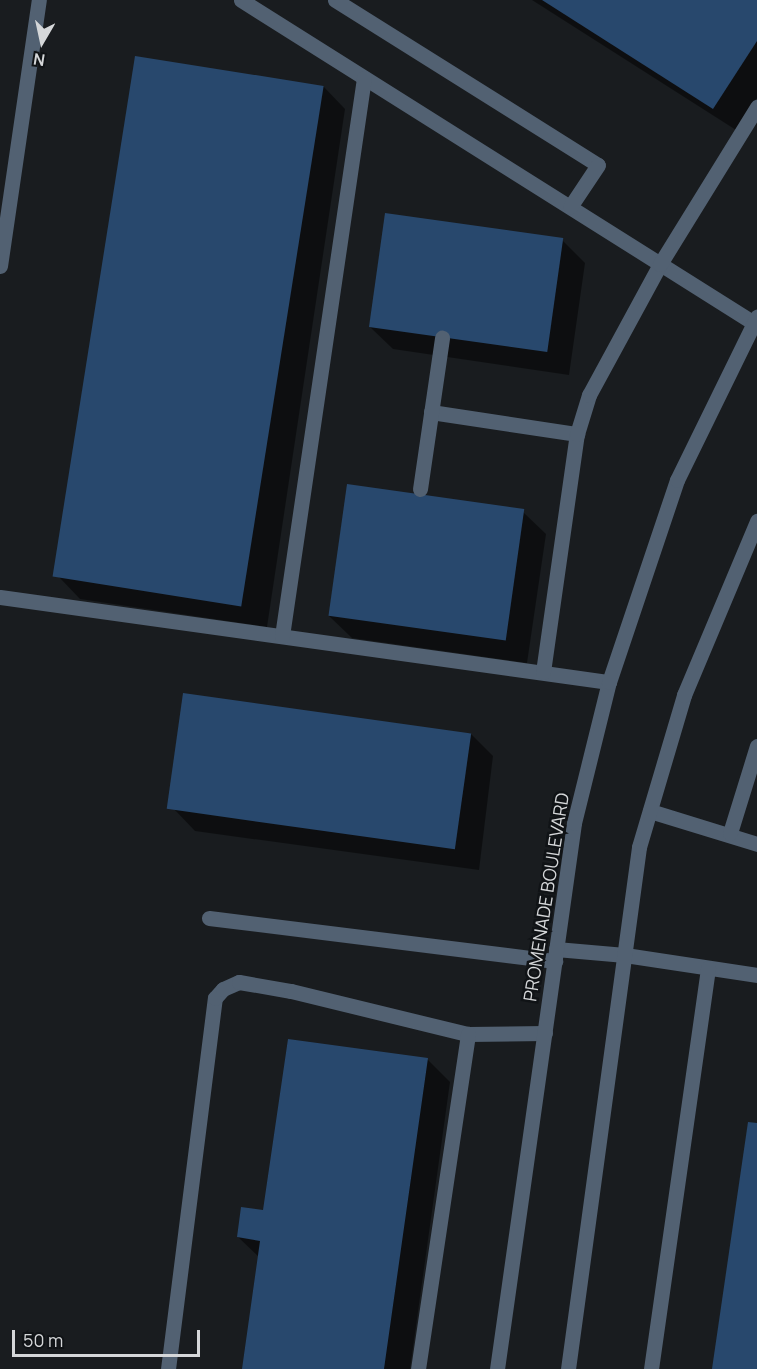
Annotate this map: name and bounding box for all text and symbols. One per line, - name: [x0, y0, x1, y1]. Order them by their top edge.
- north arrow: [12, 12, 72, 72]
- text: N: [32, 48, 47, 72]
- street label: PROMENADE BOULEVARD: [519, 791, 573, 1003]
- scale bar: [15, 1318, 202, 1356]
- text: 50 m: [23, 1328, 63, 1352]

